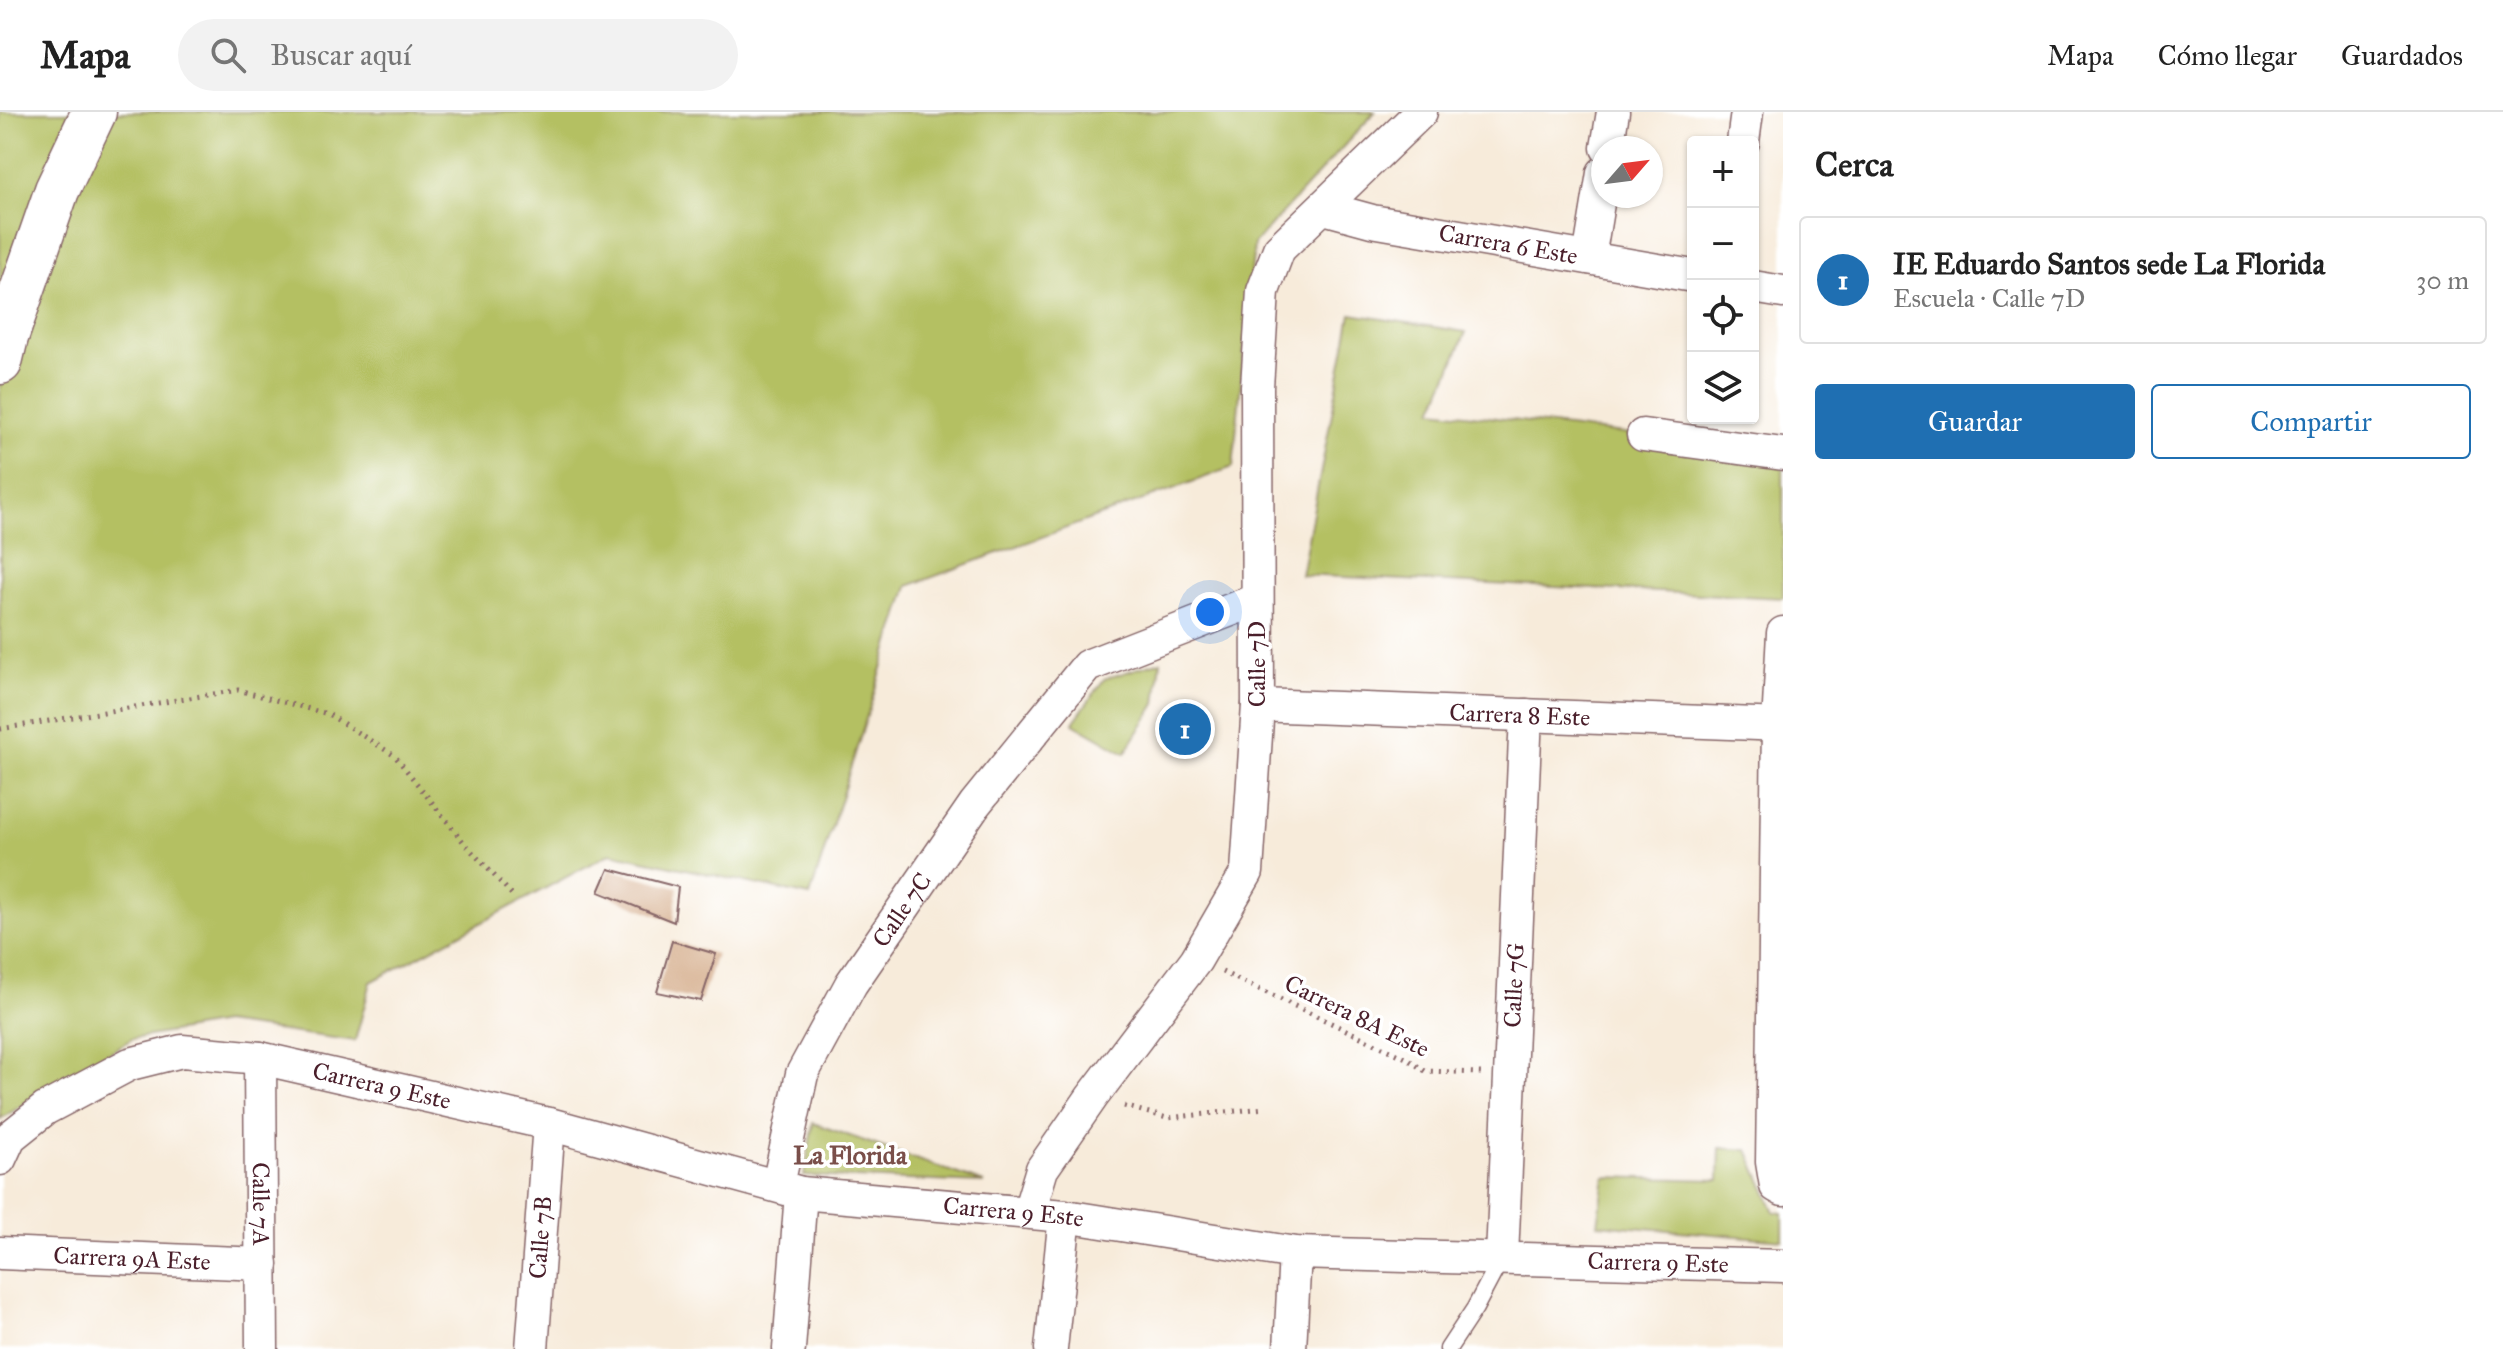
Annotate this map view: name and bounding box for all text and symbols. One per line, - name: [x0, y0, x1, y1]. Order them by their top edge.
- search box: [178, 19, 738, 91]
- text: Mapa: [40, 32, 130, 78]
- icon: search: [206, 33, 250, 77]
- text: Buscar aquí: [270, 37, 411, 73]
- text: Mapa: [2047, 38, 2114, 73]
- text: Cómo llegar: [2158, 38, 2297, 73]
- text: Guardados: [2341, 38, 2463, 73]
- north arrow: [1591, 136, 1663, 208]
- map controls: [1687, 136, 1759, 424]
- button: +: [1687, 136, 1759, 208]
- text: Cerca: [1815, 144, 1894, 185]
- button: −: [1687, 208, 1759, 280]
- street label: Carrera 6 Este: [1436, 218, 1580, 271]
- text: IE Eduardo Santos sede La Florida: [1893, 246, 2325, 282]
- text: 1: [1838, 264, 1848, 296]
- text: 30 m: [2416, 264, 2469, 296]
- button: locate: [1687, 280, 1759, 352]
- text: Escuela · Calle 7D: [1893, 282, 2085, 314]
- button: layers: [1687, 352, 1759, 424]
- button: Guardar: [1815, 384, 2135, 459]
- button: Compartir: [2151, 384, 2471, 459]
- your location: [1190, 592, 1230, 632]
- street label: Calle 7D: [1242, 621, 1272, 707]
- street label: Carrera 8 Este: [1449, 697, 1591, 733]
- pin: 1: [1159, 699, 1211, 759]
- street label: Calle 7C: [866, 867, 938, 953]
- street label: Calle 7G: [1497, 942, 1531, 1028]
- street label: Carrera 8A Este: [1280, 968, 1434, 1064]
- street label: Carrera 9 Este: [310, 1055, 454, 1116]
- district label: La Florida: [793, 1139, 908, 1171]
- street label: Calle 7A: [246, 1162, 276, 1246]
- street label: Carrera 9 Este: [942, 1190, 1086, 1234]
- street label: Calle 7B: [522, 1195, 559, 1280]
- street label: Carrera 9A Este: [53, 1240, 211, 1277]
- street label: Carrera 9 Este: [1587, 1246, 1729, 1280]

